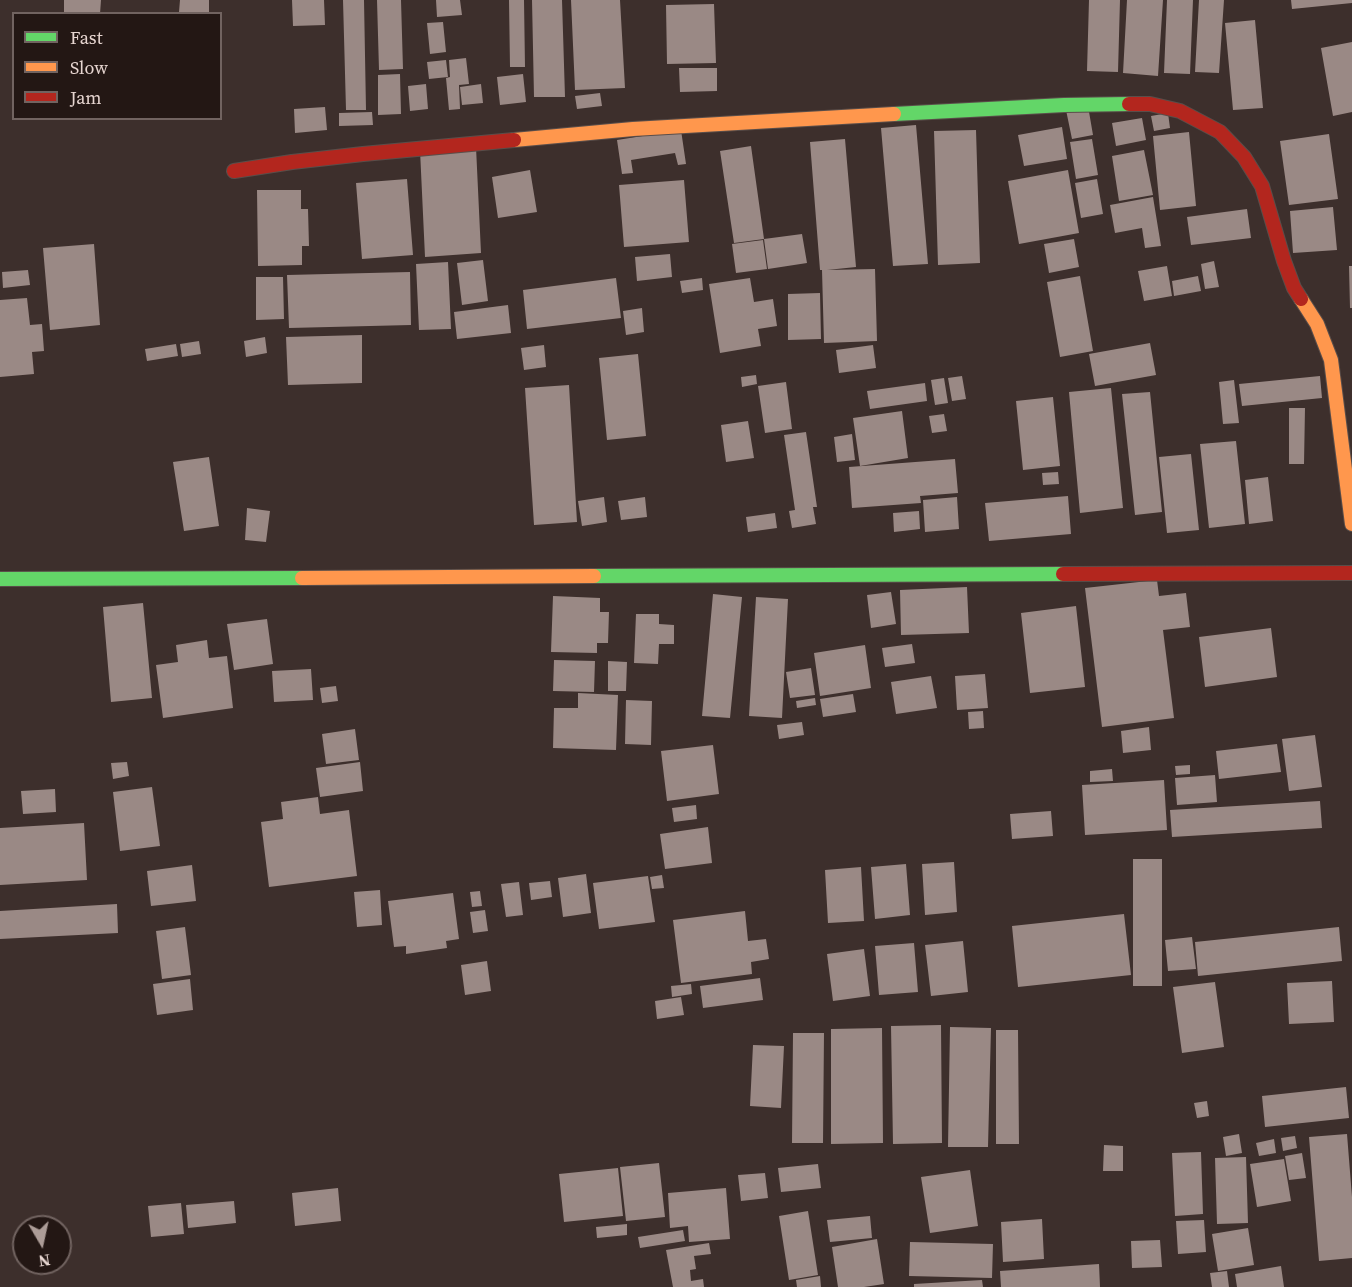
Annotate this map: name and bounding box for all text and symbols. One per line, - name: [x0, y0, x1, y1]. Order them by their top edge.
- legend: [12, 12, 222, 120]
- text: Fast: [70, 25, 103, 50]
- text: Slow: [70, 55, 108, 80]
- text: Jam: [70, 85, 102, 110]
- north arrow: [12, 1215, 72, 1275]
- text: N: [37, 1249, 52, 1273]

